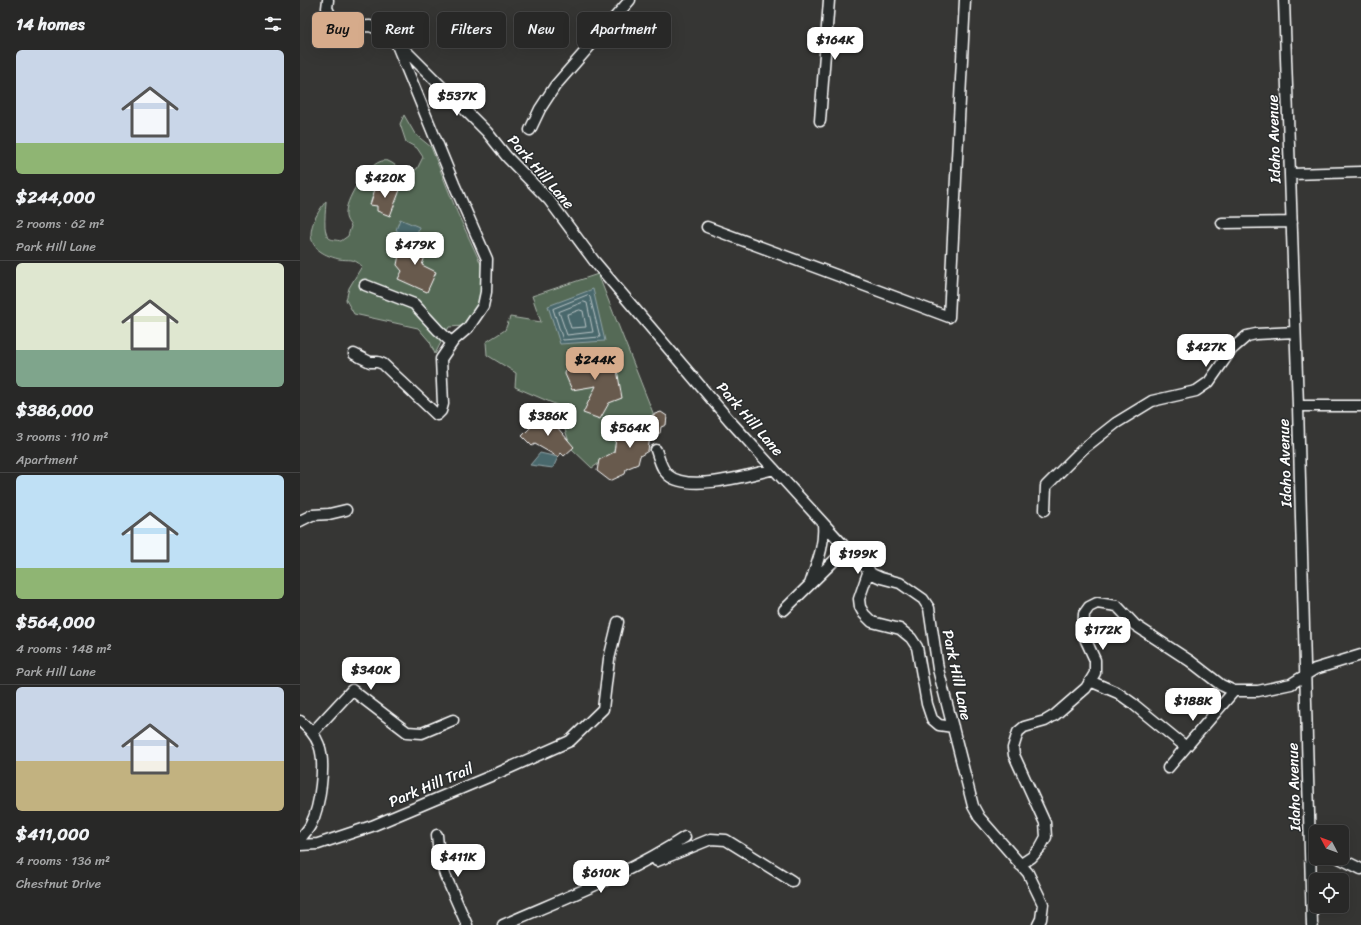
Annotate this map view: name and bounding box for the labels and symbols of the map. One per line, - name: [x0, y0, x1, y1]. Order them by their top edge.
- pin: $164K: [807, 27, 863, 61]
- pin: $537K: [429, 83, 485, 117]
- street label: Idaho Avenue: [1259, 94, 1289, 185]
- street label: Park Hill Lane: [501, 129, 581, 216]
- pin: $420K: [357, 165, 413, 199]
- pin: $479K: [387, 232, 443, 266]
- pin: $427K: [1178, 334, 1234, 368]
- pin: $244K: [567, 347, 623, 381]
- street label: Park Hill Lane: [710, 376, 790, 463]
- pin: $386K: [520, 403, 576, 437]
- pin: $564K: [602, 415, 658, 449]
- street label: Idaho Avenue: [1270, 418, 1300, 509]
- pin: $199K: [830, 541, 886, 575]
- pin: $172K: [1075, 617, 1131, 651]
- street label: Park Hill Lane: [935, 627, 979, 723]
- pin: $340K: [343, 657, 399, 691]
- pin: $188K: [1165, 688, 1221, 722]
- street label: Idaho Avenue: [1279, 742, 1309, 833]
- street label: Park Hill Trail: [384, 755, 478, 815]
- north arrow: [1309, 825, 1349, 865]
- pin: $411K: [430, 844, 486, 878]
- pin: $610K: [573, 860, 629, 894]

